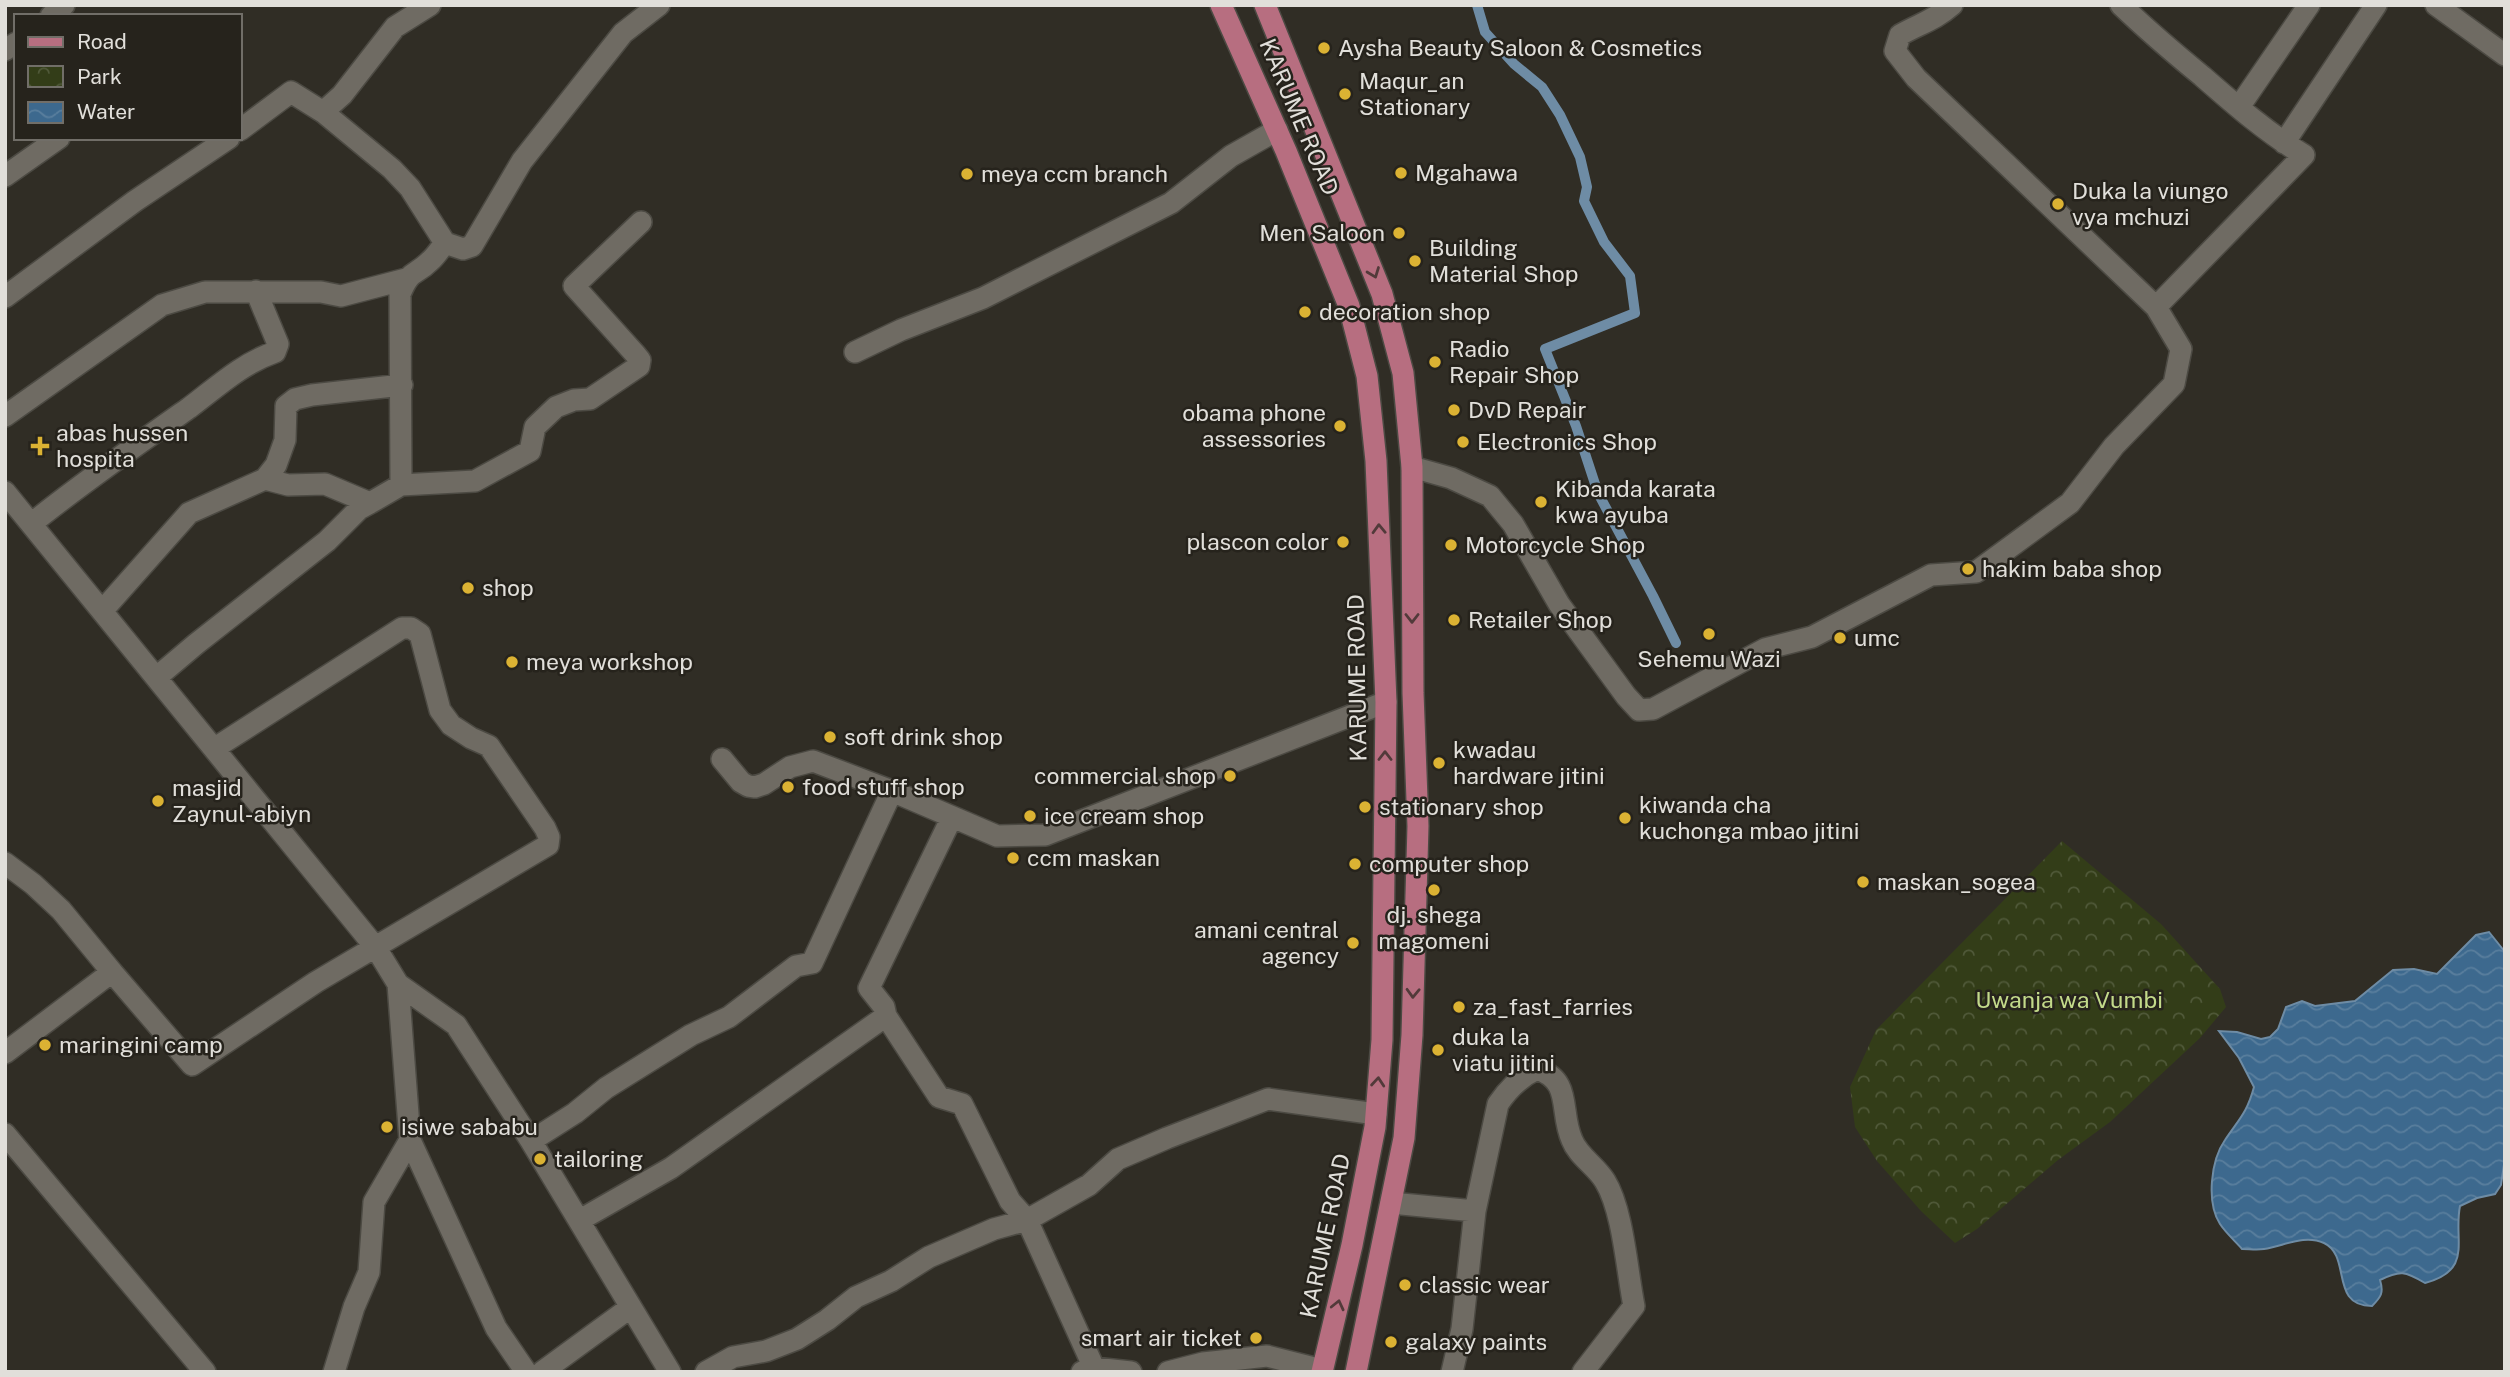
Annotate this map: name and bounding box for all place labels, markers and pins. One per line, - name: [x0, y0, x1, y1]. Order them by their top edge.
- place label: Aysha Beauty Saloon & Cosmetics: [1338, 34, 1702, 61]
- marker: Aysha Beauty Saloon & Cosmetics: [1316, 40, 1332, 56]
- place label: Maqur_an Stationary: [1359, 67, 1470, 120]
- marker: Maqur_an Stationary: [1337, 86, 1353, 102]
- place label: Mgahawa: [1415, 159, 1518, 186]
- place label: meya ccm branch: [981, 160, 1168, 187]
- marker: Mgahawa: [1393, 165, 1409, 181]
- marker: meya ccm branch: [959, 166, 975, 182]
- place label: Duka la viungo vya mchuzi: [2072, 177, 2228, 230]
- marker: Duka la viungo vya mchuzi: [2050, 196, 2066, 212]
- place label: Men Saloon: [1259, 219, 1385, 246]
- marker: Men Saloon: [1391, 225, 1407, 241]
- place label: Building Material Shop: [1429, 234, 1579, 287]
- marker: Building Material Shop: [1407, 253, 1423, 269]
- place label: decoration shop: [1319, 298, 1490, 325]
- marker: decoration shop: [1297, 304, 1313, 320]
- place label: Radio Repair Shop: [1449, 335, 1579, 388]
- marker: Radio Repair Shop: [1427, 354, 1443, 370]
- place label: DvD Repair: [1468, 396, 1586, 423]
- place label: obama phone assessories: [1182, 399, 1326, 452]
- marker: DvD Repair: [1446, 402, 1462, 418]
- marker: obama phone assessories: [1332, 418, 1348, 434]
- place label: abas hussen hospita: [56, 419, 188, 472]
- place label: Electronics Shop: [1477, 428, 1657, 455]
- marker: Electronics Shop: [1455, 434, 1471, 450]
- marker: abas hussen hospita: [30, 436, 50, 456]
- place label: Kibanda karata kwa ayuba: [1555, 475, 1716, 528]
- marker: Kibanda karata kwa ayuba: [1533, 494, 1549, 510]
- place label: plascon color: [1186, 528, 1329, 555]
- place label: Motorcycle Shop: [1465, 531, 1645, 558]
- marker: plascon color: [1335, 534, 1351, 550]
- marker: Motorcycle Shop: [1443, 537, 1459, 553]
- place label: hakim baba shop: [1982, 555, 2162, 582]
- marker: hakim baba shop: [1960, 561, 1976, 577]
- place label: shop: [482, 574, 534, 601]
- marker: shop: [460, 580, 476, 596]
- place label: Retailer Shop: [1468, 606, 1612, 633]
- marker: Retailer Shop: [1446, 612, 1462, 628]
- place label: umc: [1854, 624, 1900, 651]
- marker: Sehemu Wazi: [1701, 626, 1717, 642]
- marker: umc: [1832, 630, 1848, 646]
- place label: Sehemu Wazi: [1637, 645, 1781, 672]
- place label: meya workshop: [526, 648, 693, 675]
- marker: meya workshop: [504, 654, 520, 670]
- place label: soft drink shop: [844, 723, 1003, 750]
- marker: soft drink shop: [822, 729, 838, 745]
- place label: kwadau hardware jitini: [1453, 736, 1605, 789]
- marker: kwadau hardware jitini: [1431, 755, 1447, 771]
- place label: commercial shop: [1034, 762, 1216, 789]
- marker: commercial shop: [1222, 768, 1238, 784]
- place label: food stuff shop: [802, 773, 965, 800]
- place label: masjid Zaynul-abiyn: [172, 774, 311, 827]
- marker: food stuff shop: [780, 779, 796, 795]
- place label: kiwanda cha kuchonga mbao jitini: [1639, 791, 1859, 844]
- marker: masjid Zaynul-abiyn: [150, 793, 166, 809]
- place label: stationary shop: [1379, 793, 1544, 820]
- marker: stationary shop: [1357, 799, 1373, 815]
- place label: ice cream shop: [1044, 802, 1204, 829]
- marker: ice cream shop: [1022, 808, 1038, 824]
- marker: kiwanda cha kuchonga mbao jitini: [1617, 810, 1633, 826]
- place label: ccm maskan: [1027, 844, 1160, 871]
- marker: ccm maskan: [1005, 850, 1021, 866]
- place label: computer shop: [1369, 850, 1529, 877]
- marker: computer shop: [1347, 856, 1363, 872]
- place label: maskan_sogea: [1877, 868, 2036, 895]
- marker: maskan_sogea: [1855, 874, 1871, 890]
- marker: dj. shega magomeni: [1426, 882, 1442, 898]
- place label: dj. shega magomeni: [1378, 901, 1490, 954]
- place label: amani central agency: [1194, 916, 1339, 969]
- marker: amani central agency: [1345, 935, 1361, 951]
- place label: za_fast_farries: [1473, 993, 1633, 1020]
- marker: za_fast_farries: [1451, 999, 1467, 1015]
- place label: duka la viatu jitini: [1452, 1023, 1555, 1076]
- place label: maringini camp: [59, 1031, 223, 1058]
- marker: maringini camp: [37, 1037, 53, 1053]
- marker: duka la viatu jitini: [1430, 1042, 1446, 1058]
- place label: isiwe sababu: [401, 1113, 538, 1140]
- marker: isiwe sababu: [379, 1119, 395, 1135]
- place label: tailoring: [554, 1145, 643, 1172]
- marker: tailoring: [532, 1151, 548, 1167]
- place label: classic wear: [1419, 1271, 1550, 1298]
- marker: classic wear: [1397, 1277, 1413, 1293]
- place label: smart air ticket: [1081, 1324, 1242, 1351]
- place label: galaxy paints: [1405, 1328, 1547, 1355]
- marker: smart air ticket: [1248, 1330, 1264, 1346]
- marker: galaxy paints: [1383, 1334, 1399, 1350]

